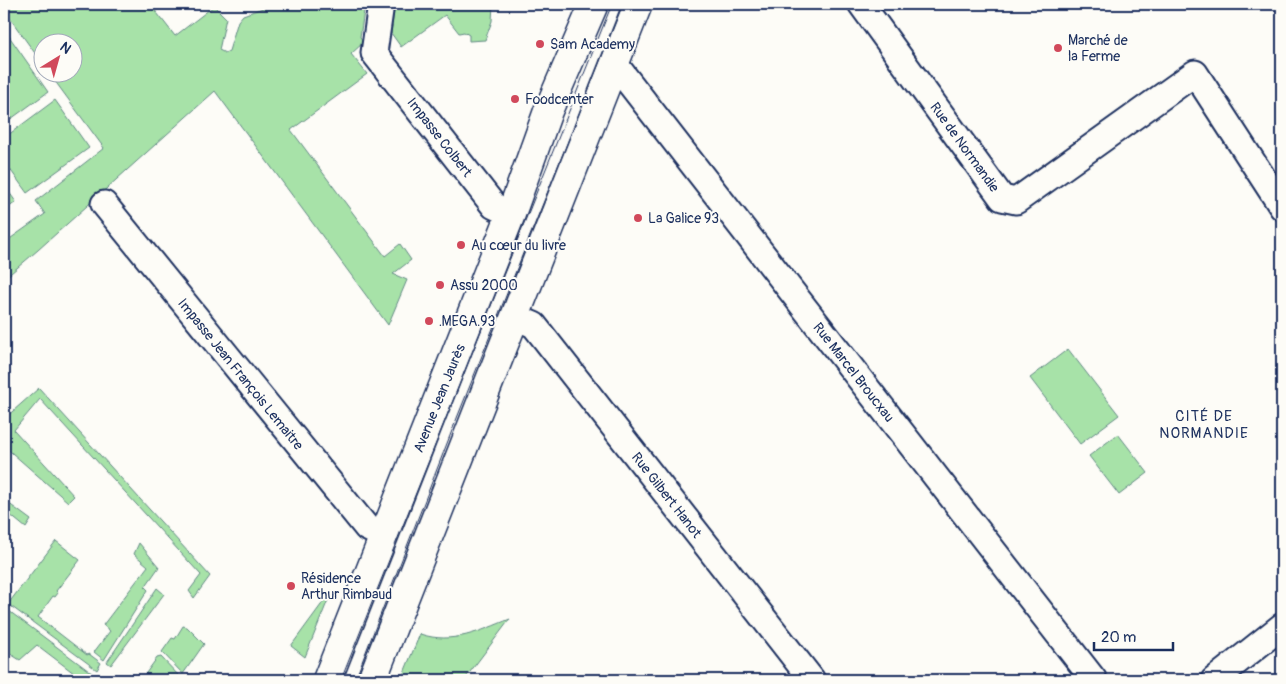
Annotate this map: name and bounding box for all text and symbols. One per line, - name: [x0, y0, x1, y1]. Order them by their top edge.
- north arrow: [32, 32, 82, 82]
- place label: Marché de la Ferme: [1068, 32, 1128, 65]
- place label: Sam Academy: [550, 36, 635, 53]
- text: N: [57, 38, 74, 58]
- marker: Sam Academy: [534, 38, 546, 50]
- marker: Marché de la Ferme: [1052, 42, 1064, 54]
- place label: Foodcenter: [525, 91, 594, 108]
- marker: Foodcenter: [509, 93, 521, 105]
- street label: Impasse Colbert: [403, 94, 476, 181]
- street label: Rue de Normandie: [926, 99, 1003, 196]
- place label: La Galice 93: [648, 210, 719, 227]
- marker: La Galice 93: [632, 212, 644, 224]
- place label: Au cœur du livre: [471, 237, 566, 254]
- marker: Au cœur du livre: [455, 239, 467, 251]
- place label: Assu 2000: [450, 277, 518, 294]
- marker: Assu 2000: [434, 279, 446, 291]
- street label: Impasse Jean François Lemaitre: [174, 295, 307, 454]
- place label: .MEGA.93: [439, 313, 496, 330]
- marker: .MEGA.93: [423, 315, 435, 327]
- street label: Rue Marcel Broucxau: [809, 319, 898, 425]
- street label: Avenue Jean Jaurès: [410, 341, 469, 455]
- district label: CITÉ DE NORMANDIE: [1159, 407, 1249, 443]
- street label: Rue Gilbert Hanot: [628, 449, 706, 542]
- place label: Résidence Arthur Rimbaud: [301, 570, 392, 603]
- marker: Résidence Arthur Rimbaud: [285, 580, 297, 592]
- scale bar: [1094, 619, 1172, 651]
- text: 20 m: [1101, 628, 1136, 647]

